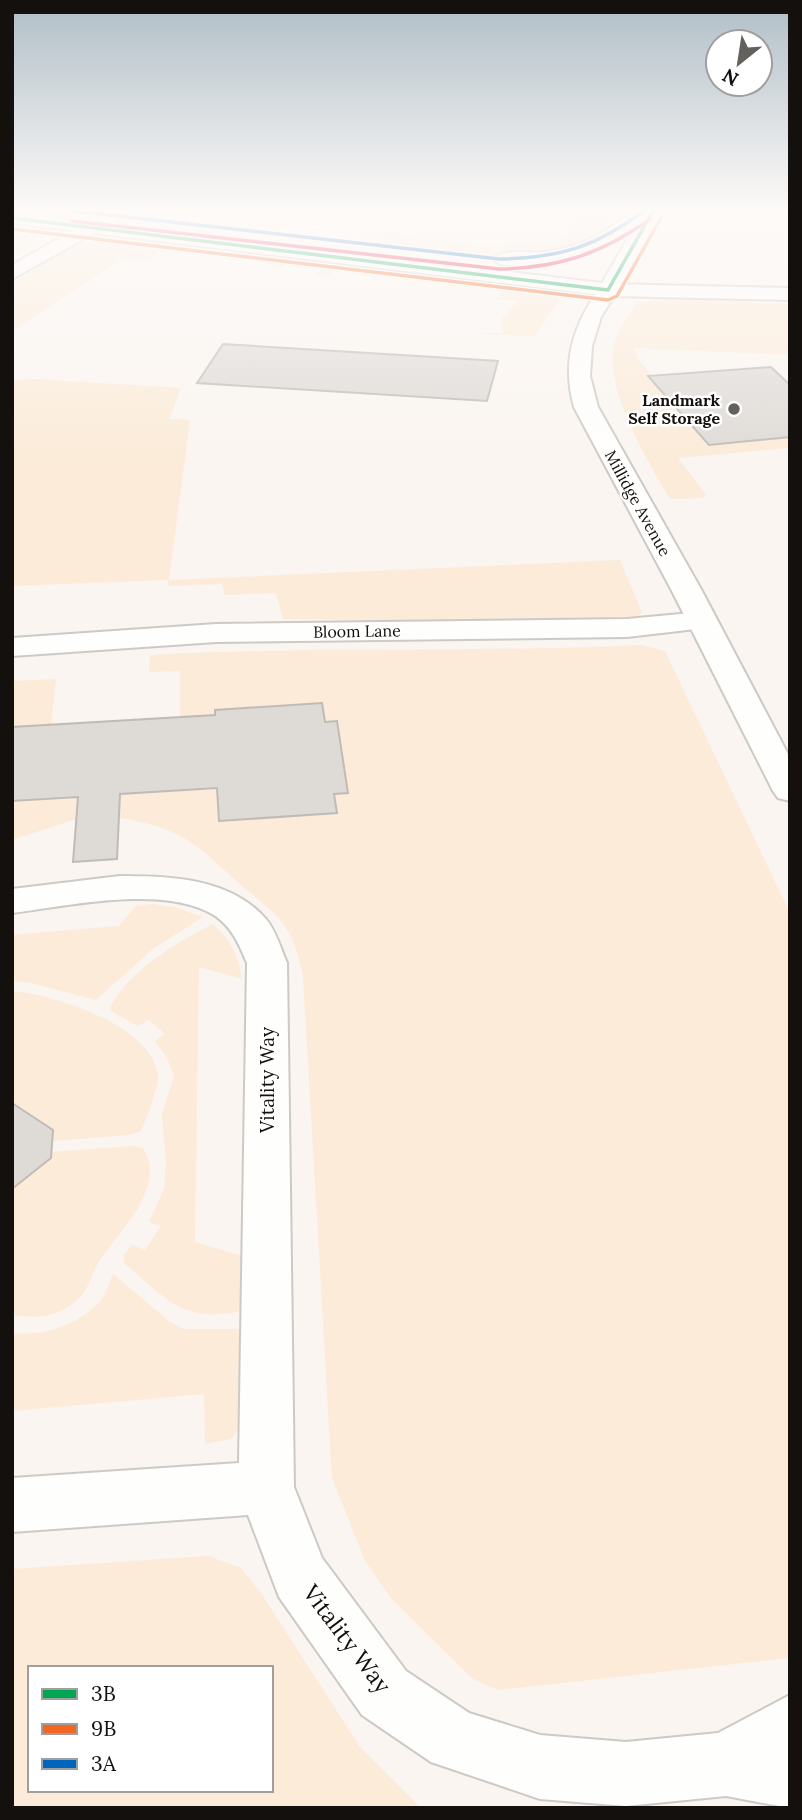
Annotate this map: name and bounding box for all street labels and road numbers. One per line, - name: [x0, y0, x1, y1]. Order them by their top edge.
- street label: Millidge Avenue: [601, 447, 675, 560]
- street label: Bloom Lane: [313, 620, 401, 642]
- street label: Vitality Way: [255, 1027, 279, 1134]
- street label: Vitality Way: [297, 1578, 398, 1699]

